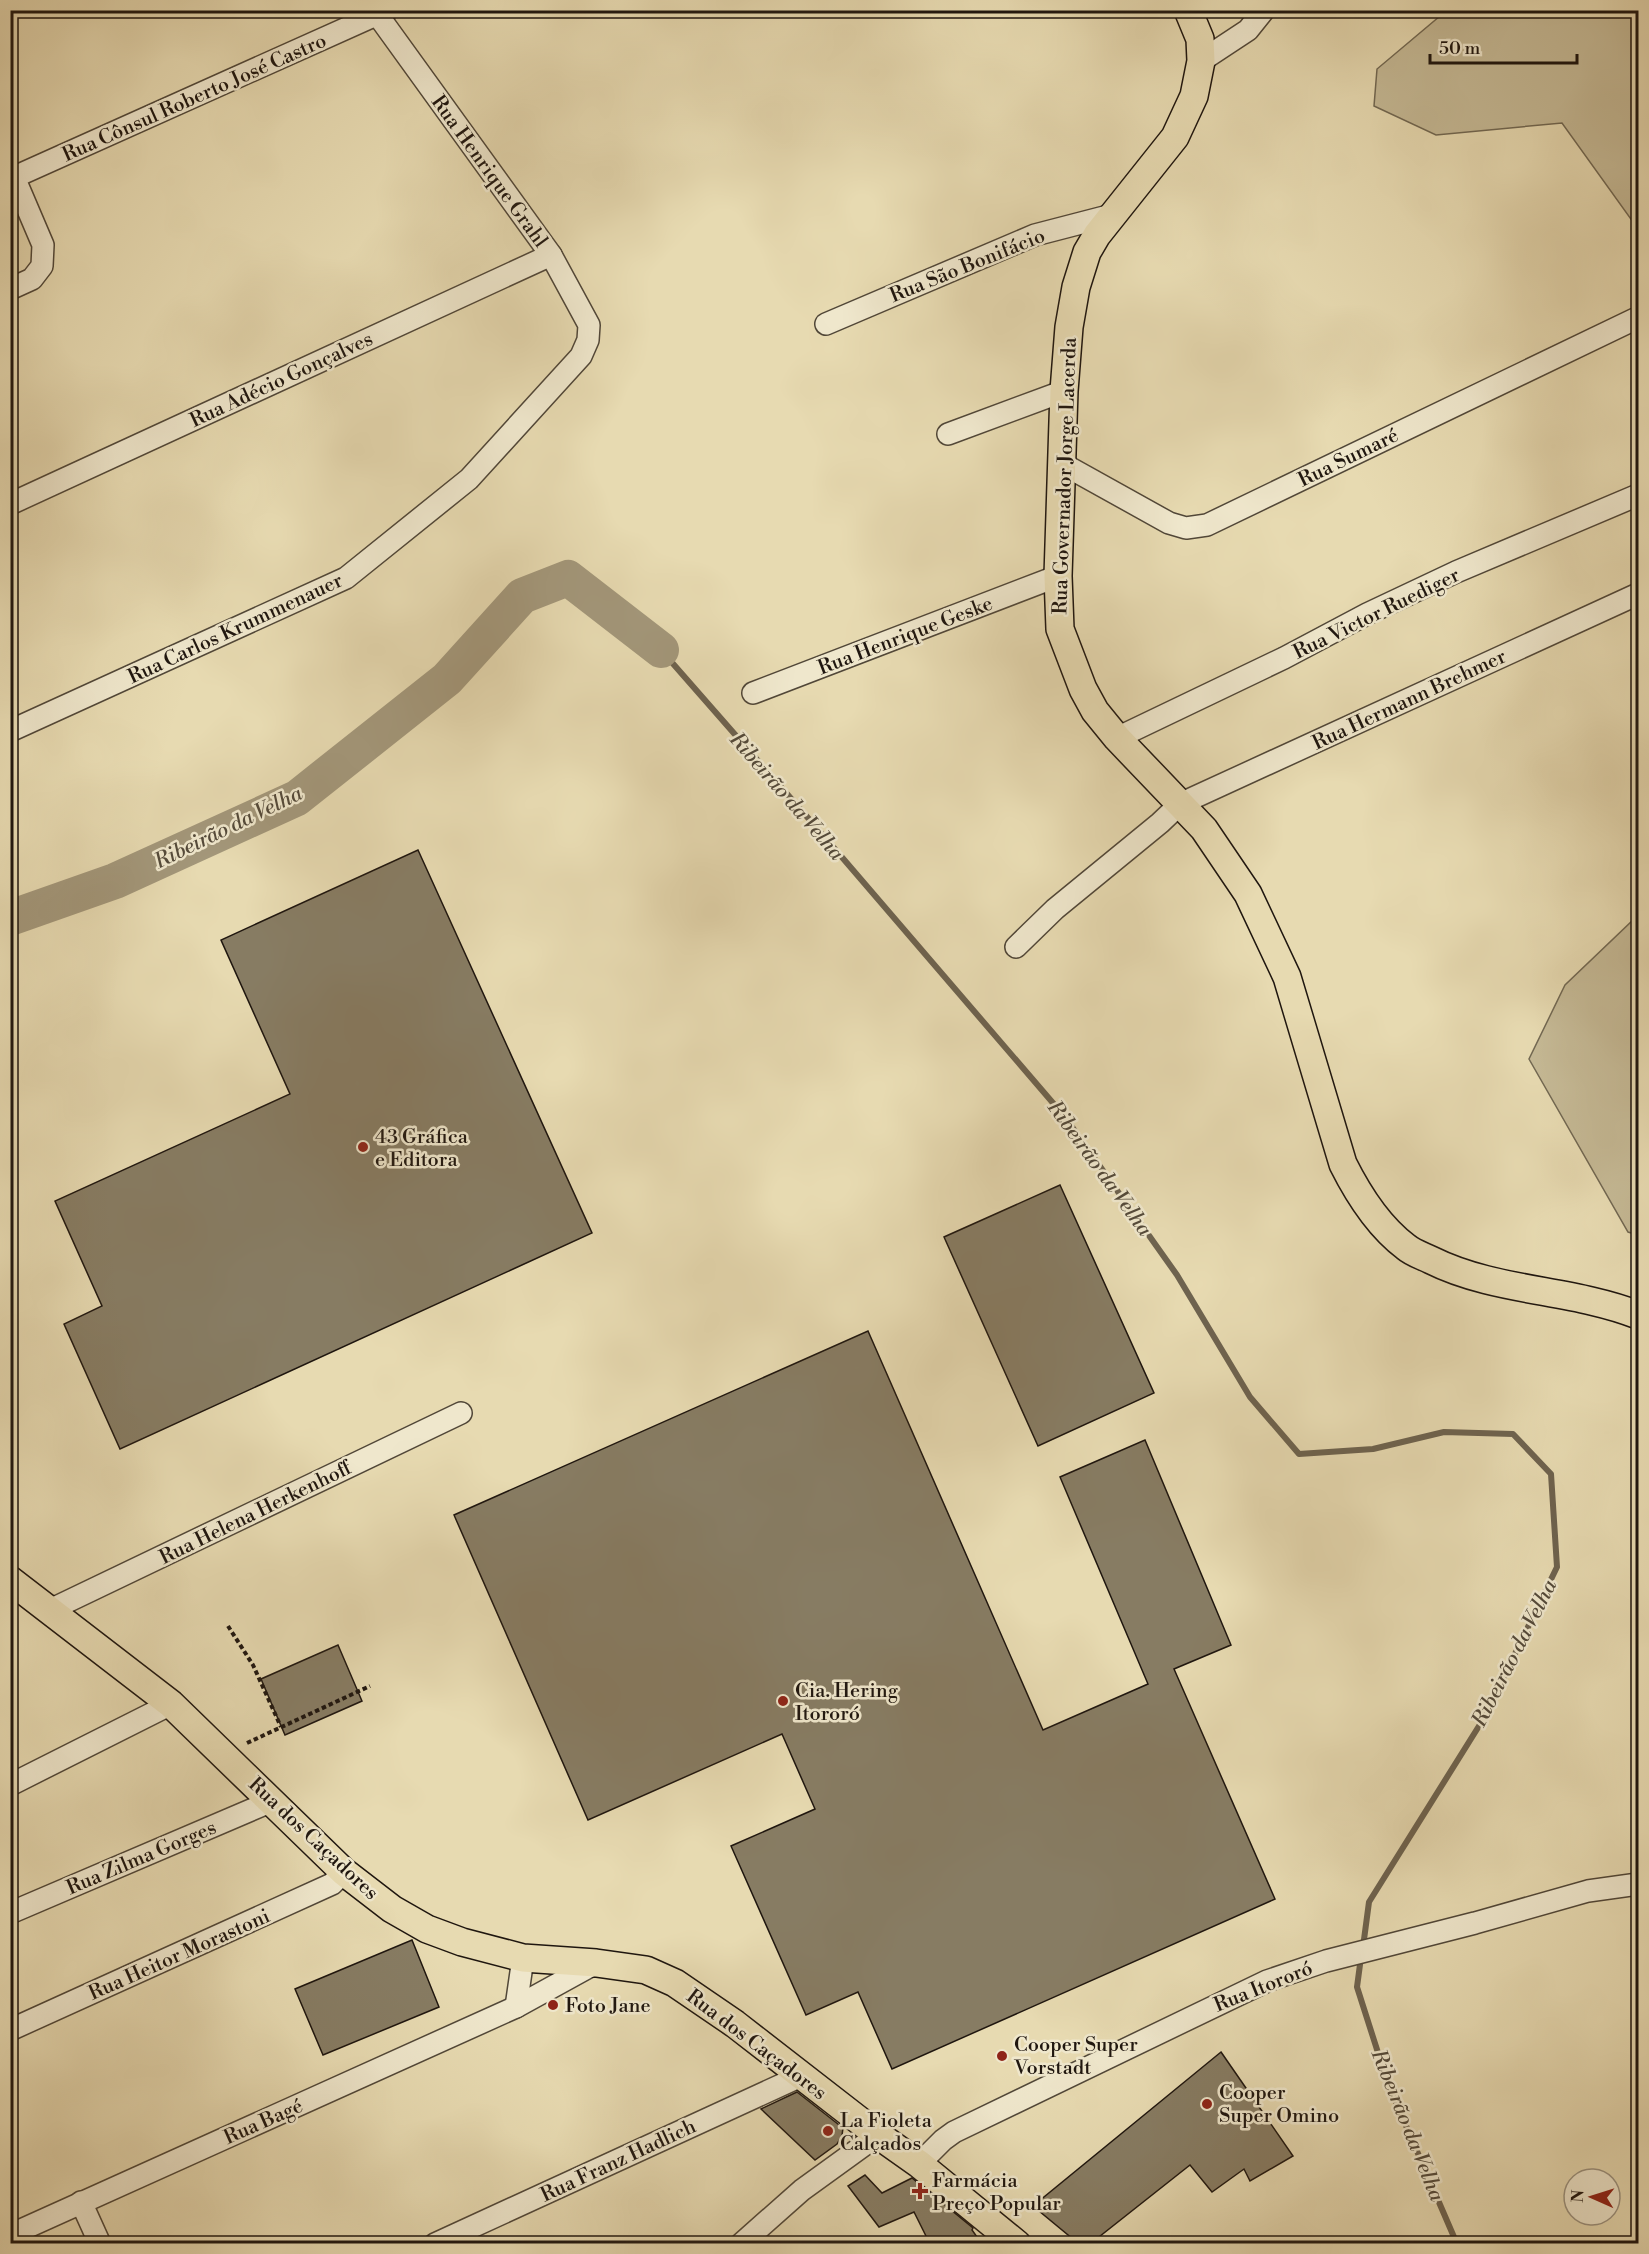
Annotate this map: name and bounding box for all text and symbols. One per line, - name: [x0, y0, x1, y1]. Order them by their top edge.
- scale bar: [1430, 27, 1577, 65]
- street label: Rua Cônsul Roberto José Castro: [59, 29, 331, 168]
- text: 50 m: [1439, 37, 1481, 60]
- street label: Rua Henrique Grahl: [425, 91, 553, 253]
- street label: Rua São Bonifácio: [886, 224, 1049, 309]
- street label: Rua Adécio Gonçalves: [186, 327, 377, 434]
- street label: Rua Governador Jorge Lacerda: [1048, 336, 1083, 615]
- street label: Rua Sumaré: [1294, 423, 1403, 493]
- street label: Rua Victor Ruediger: [1289, 563, 1464, 666]
- street label: Rua Carlos Krummenauer: [124, 568, 347, 690]
- street label: Rua Henrique Geske: [815, 592, 996, 681]
- street label: Rua Hermann Brehmer: [1309, 644, 1511, 756]
- water label: Ribeirão da Velha: [723, 726, 849, 866]
- water label: Ribeirão da Velha: [149, 781, 307, 875]
- water label: Ribeirão da Velha: [1041, 1095, 1157, 1242]
- place label: 43 Gráfica e Editora: [375, 1125, 469, 1173]
- marker: 43 Gráfica e Editora: [356, 1140, 370, 1154]
- street label: Rua Helena Herkenhoff: [156, 1456, 357, 1571]
- water label: Ribeirão da Velha: [1466, 1575, 1563, 1732]
- place label: Cia. Hering Itororó: [795, 1679, 899, 1727]
- marker: Cia. Hering Itororó: [776, 1694, 790, 1708]
- street label: Rua dos Caçadores: [243, 1772, 383, 1906]
- street label: Rua Zilma Gorges: [63, 1816, 220, 1901]
- street label: Rua Heitor Morastoni: [85, 1904, 275, 2007]
- street label: Rua Itororó: [1210, 1956, 1317, 2019]
- street label: Rua dos Caçadores: [681, 1984, 831, 2106]
- place label: Foto Jane: [565, 1994, 651, 2019]
- marker: Foto Jane: [546, 1998, 560, 2012]
- place label: Cooper Super Vorstadt: [1013, 2033, 1138, 2081]
- water label: Ribeirão da Velha: [1364, 2045, 1450, 2205]
- marker: Cooper Super Vorstadt: [995, 2049, 1009, 2063]
- place label: Cooper Super Omino: [1219, 2081, 1339, 2129]
- street label: Rua Bagé: [220, 2094, 307, 2151]
- marker: Cooper Super Omino: [1200, 2097, 1214, 2111]
- place label: La Fioleta Calçados: [840, 2109, 933, 2157]
- street label: Rua Franz Hadlich: [537, 2114, 700, 2208]
- marker: La Fioleta Calçados: [821, 2124, 835, 2138]
- north arrow: [1562, 2167, 1622, 2227]
- place label: Farmácia Preço Popular: [932, 2169, 1061, 2217]
- marker: Farmácia Preço Popular: [913, 2184, 927, 2198]
- text: N: [1568, 2189, 1588, 2203]

